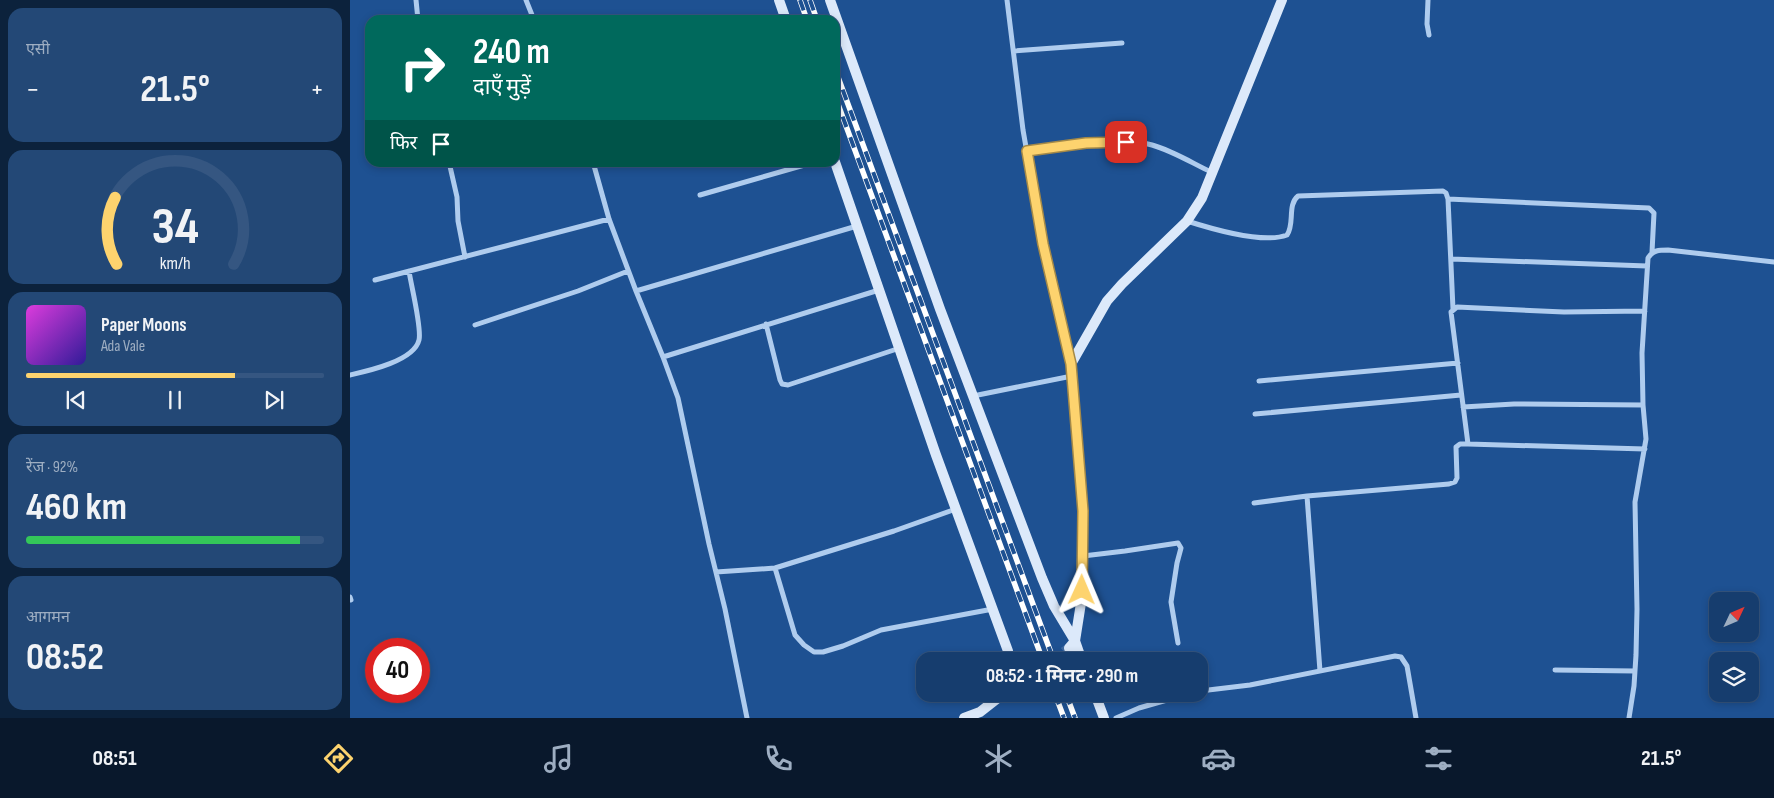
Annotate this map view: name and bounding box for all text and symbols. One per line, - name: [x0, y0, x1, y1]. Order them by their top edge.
- text: 240 m: [473, 31, 550, 74]
- icon: right: [390, 35, 455, 100]
- text: एसी: [26, 40, 50, 59]
- text: 21.5°: [140, 67, 210, 112]
- text: −: [26, 73, 40, 106]
- text: +: [310, 73, 324, 106]
- text: दाएँ मुड़ें: [473, 74, 531, 101]
- pin: [1105, 121, 1147, 163]
- icon: arrive: [1112, 128, 1140, 156]
- icon: arrive: [427, 130, 455, 158]
- text: फिर: [390, 132, 417, 155]
- text: 34: [151, 196, 199, 259]
- text: km/h: [160, 253, 190, 274]
- text: Paper Moons: [101, 314, 187, 337]
- text: Ada Vale: [101, 337, 145, 356]
- icon: previous: [62, 386, 90, 414]
- icon: pause: [161, 386, 189, 414]
- icon: next: [260, 386, 288, 414]
- text: रेंज · 92%: [26, 458, 78, 477]
- text: 460 km: [26, 485, 127, 530]
- position arrow: [1055, 563, 1107, 615]
- north arrow: [1709, 592, 1759, 642]
- map controls: [1709, 592, 1759, 702]
- text: आगमन: [26, 608, 70, 627]
- text: 08:52: [26, 635, 104, 680]
- speed limit sign: 40: [365, 638, 430, 703]
- button: layers: [1709, 652, 1759, 702]
- text: 08:52 · 1 मिनट · 290 m: [986, 665, 1138, 688]
- icon: directions: [321, 741, 356, 776]
- icon: music: [541, 741, 576, 776]
- icon: phone: [761, 741, 796, 776]
- icon: climate: [981, 741, 1016, 776]
- icon: car: [1201, 741, 1236, 776]
- icon: filters: [1421, 741, 1456, 776]
- text: 08:51: [92, 745, 137, 772]
- text: 21.5°: [1641, 745, 1681, 772]

